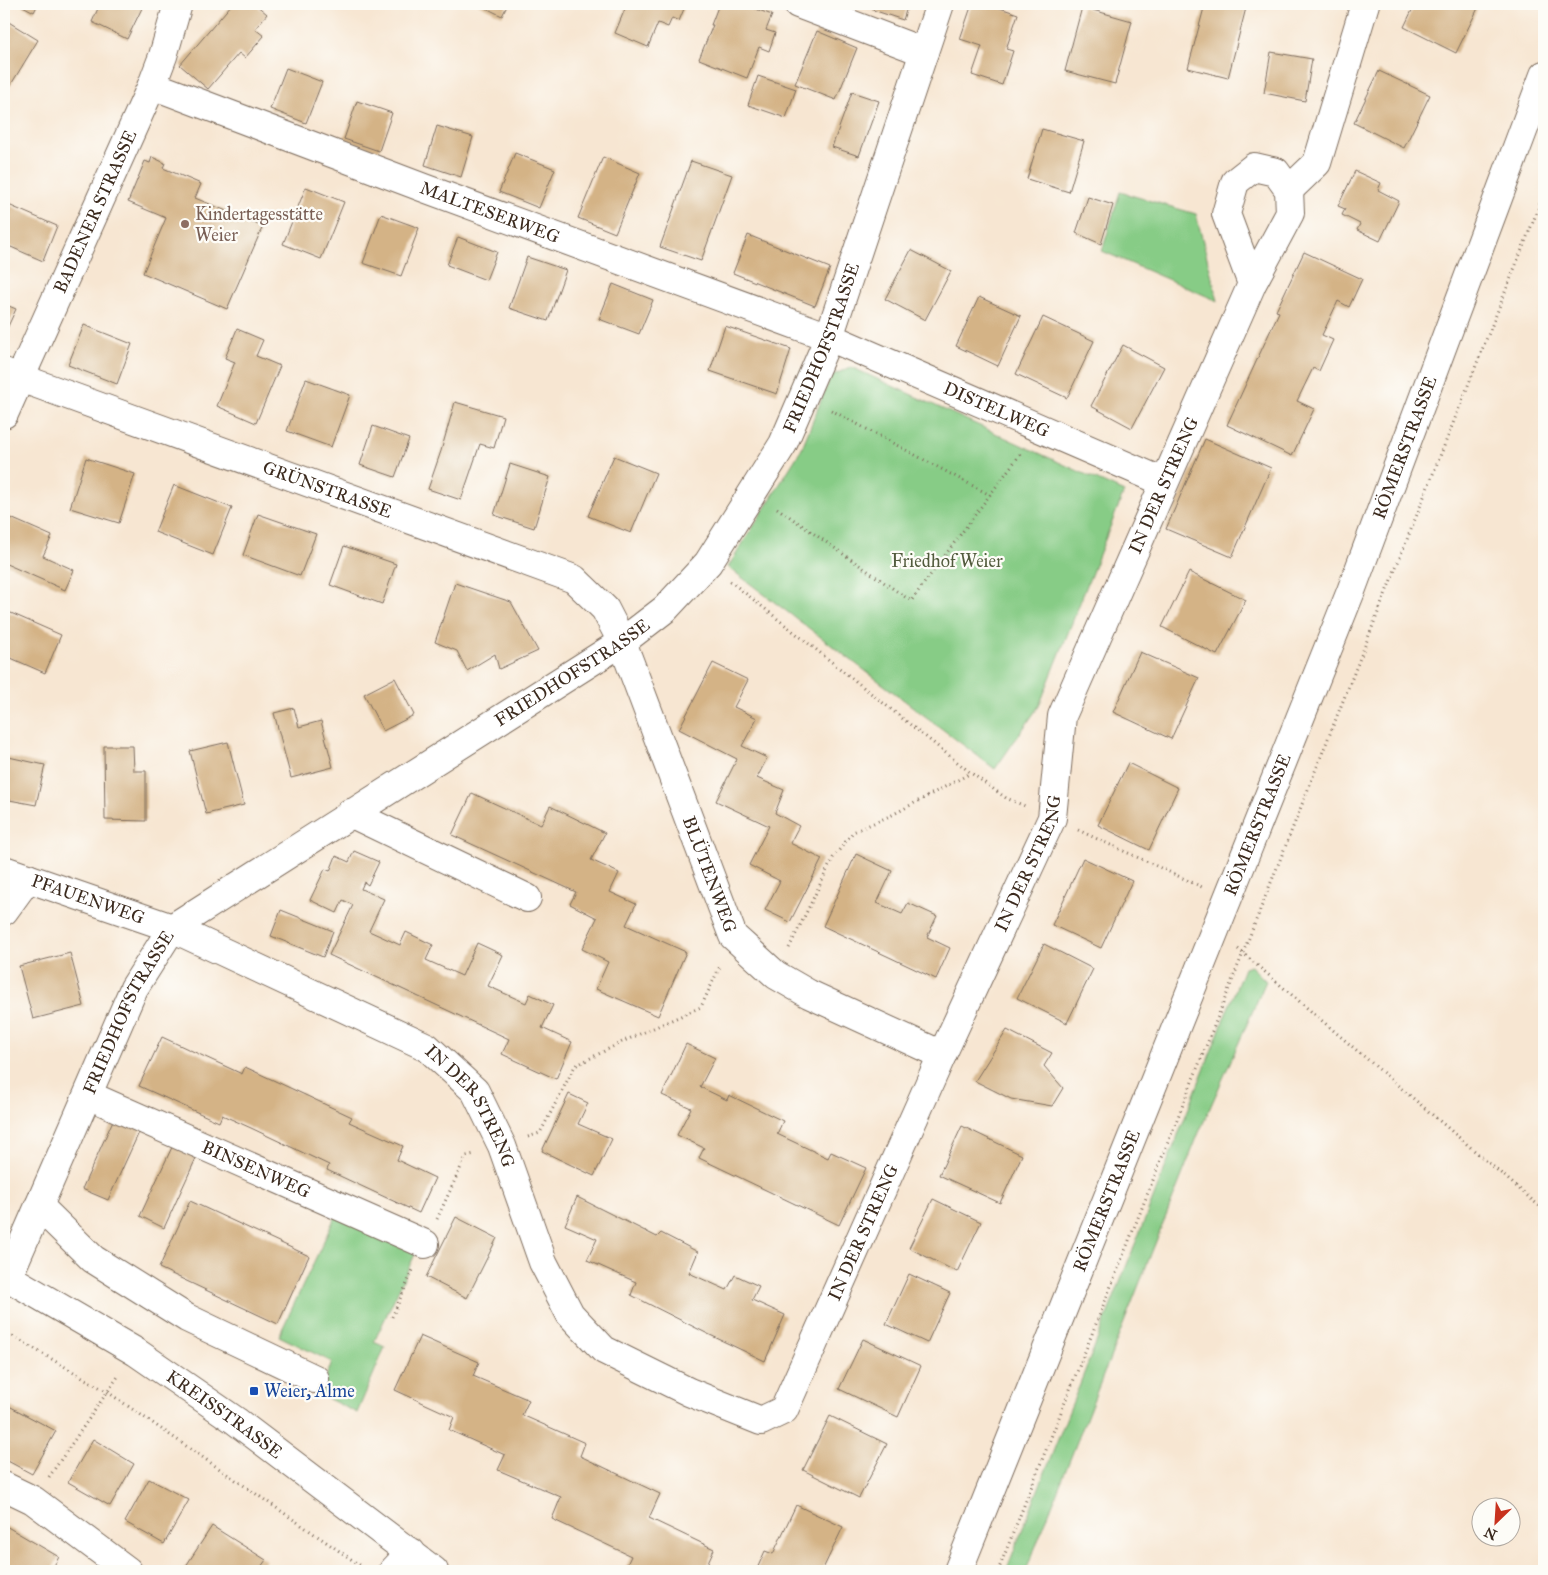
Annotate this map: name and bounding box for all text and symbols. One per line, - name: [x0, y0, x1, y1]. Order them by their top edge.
- street label: BADENER STRASSE: [49, 126, 141, 297]
- street label: MALTESERWEG: [417, 176, 563, 248]
- place label: Kindertagesstätte Weier: [195, 203, 323, 246]
- marker: Kindertagesstätte Weier: [179, 218, 191, 230]
- street label: FRIEDHOFSTRASSE: [778, 260, 864, 436]
- street label: RÖMERSTRASSE: [1368, 373, 1441, 522]
- street label: DISTELWEG: [940, 377, 1053, 442]
- street label: IN DER STRENG: [1124, 414, 1203, 557]
- street label: GRÜNSTRASSE: [260, 456, 395, 523]
- park label: Friedhof Weier: [891, 550, 1003, 572]
- street label: FRIEDHOFSTRASSE: [490, 614, 654, 731]
- street label: RÖMERSTRASSE: [1219, 750, 1296, 899]
- street label: IN DER STRENG: [990, 794, 1065, 935]
- street label: BLÜTENWEG: [678, 813, 742, 936]
- street label: PFAUENWEG: [29, 869, 148, 929]
- street label: FRIEDHOFSTRASSE: [78, 926, 179, 1098]
- street label: IN DER STRENG: [421, 1040, 520, 1170]
- street label: RÖMERSTRASSE: [1068, 1126, 1145, 1275]
- street label: BINSENWEG: [199, 1136, 314, 1203]
- street label: IN DER STRENG: [823, 1161, 903, 1304]
- street label: KREISSTRASSE: [162, 1365, 287, 1463]
- place label: Weier, Alme: [264, 1380, 355, 1402]
- marker: Weier, Alme: [248, 1385, 260, 1397]
- north arrow: [1470, 1498, 1520, 1548]
- text: N: [1482, 1523, 1500, 1544]

